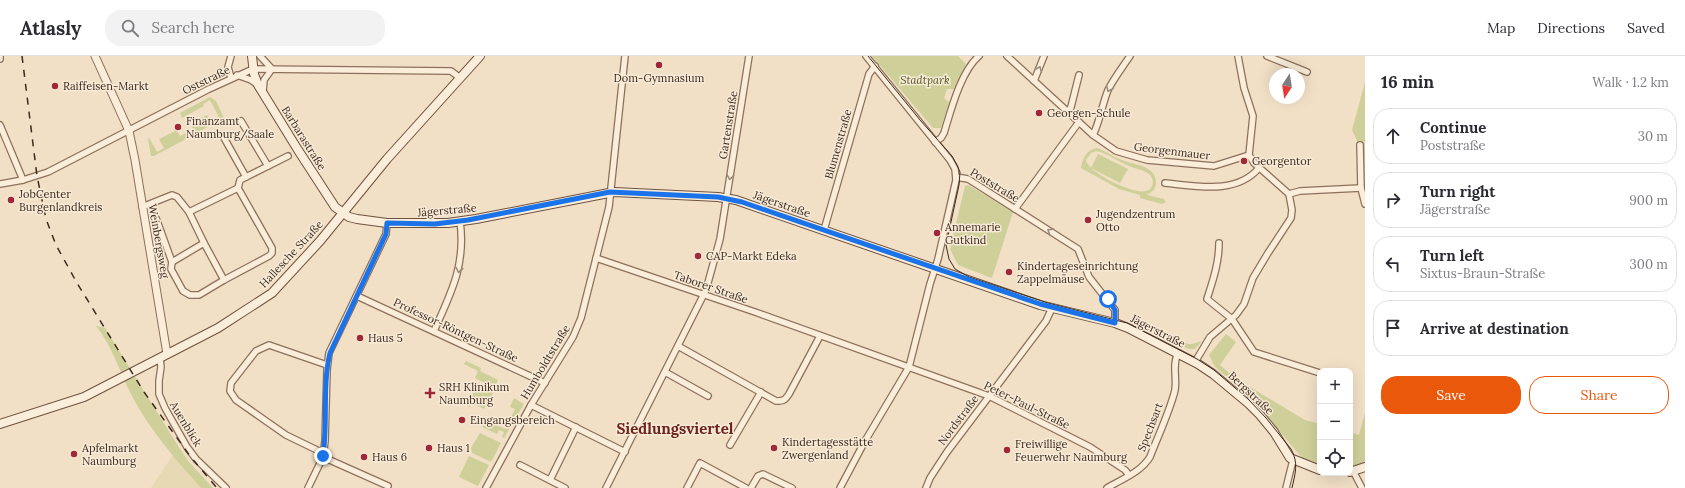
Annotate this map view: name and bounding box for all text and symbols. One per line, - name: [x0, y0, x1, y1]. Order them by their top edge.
- search box: [105, 10, 385, 46]
- text: Atlasly: [20, 16, 81, 40]
- icon: search: [119, 17, 141, 39]
- text: Search here: [151, 18, 235, 37]
- text: Map: [1487, 19, 1515, 37]
- text: Directions: [1537, 19, 1605, 37]
- text: Saved: [1627, 19, 1665, 37]
- marker: Dom-Gymnasium: [654, 60, 664, 70]
- street label: Oststraße: [180, 62, 232, 98]
- one-way arrow: [1035, 65, 1043, 72]
- north arrow: [1269, 68, 1305, 104]
- place label: Dom-Gymnasium: [614, 71, 705, 85]
- text: 16 min: [1381, 71, 1434, 93]
- park label: Stadtpark: [900, 73, 950, 87]
- text: Walk · 1.2 km: [1592, 74, 1669, 91]
- place label: Raiffeisen-Markt: [63, 79, 150, 93]
- marker: Raiffeisen-Markt: [50, 81, 60, 91]
- one-way arrow: [1106, 84, 1114, 92]
- street label: Gartenstraße: [716, 90, 740, 160]
- street label: Barbarastraße: [279, 103, 329, 173]
- place label: Georgen-Schule: [1047, 106, 1131, 120]
- street label: Blumenstraße: [821, 107, 855, 181]
- marker: Georgen-Schule: [1034, 108, 1044, 118]
- place label: Finanzamt Naumburg/Saale: [186, 114, 274, 142]
- text: Continue: [1420, 118, 1486, 137]
- marker: Finanzamt Naumburg/Saale: [173, 122, 183, 132]
- icon: ahead: [1382, 125, 1404, 147]
- text: 30 m: [1638, 128, 1668, 145]
- text: Poststraße: [1420, 137, 1486, 154]
- street label: Georgenmauer: [1133, 139, 1211, 163]
- place label: Georgentor: [1252, 154, 1312, 168]
- marker: Georgentor: [1239, 156, 1249, 166]
- street label: Poststraße: [968, 165, 1022, 205]
- one-way arrow: [726, 174, 735, 181]
- text: Turn right: [1420, 182, 1496, 201]
- place label: JobCenter Burgenlandkreis: [18, 187, 102, 214]
- street label: Jägerstraße: [751, 187, 812, 220]
- icon: right: [1382, 189, 1404, 211]
- text: 900 m: [1629, 192, 1668, 209]
- marker: JobCenter Burgenlandkreis: [6, 195, 16, 205]
- street label: Jägerstraße: [416, 200, 477, 220]
- text: Jägerstraße: [1420, 201, 1490, 218]
- street label: Weinbergsweg: [146, 203, 173, 280]
- place label: Jugendzentrum Otto: [1095, 207, 1176, 234]
- marker: Jugendzentrum Otto: [1083, 215, 1093, 225]
- street label: Hallesche Straße: [256, 217, 326, 291]
- place label: Annemarie Gutkind: [944, 220, 1001, 247]
- marker: Annemarie Gutkind: [932, 228, 942, 238]
- one-way arrow: [1048, 229, 1055, 236]
- text: Turn left: [1420, 246, 1484, 265]
- place label: CAP-Markt Edeka: [706, 249, 797, 263]
- marker: CAP-Markt Edeka: [693, 251, 703, 261]
- icon: left: [1382, 253, 1404, 275]
- text: 300 m: [1630, 256, 1668, 273]
- place label: Kindertageseinrichtung Zappelmäuse: [1017, 259, 1139, 286]
- text: Sixtus-Braun-Straße: [1420, 265, 1545, 282]
- one-way arrow: [455, 267, 463, 273]
- marker: Kindertageseinrichtung Zappelmäuse: [1004, 267, 1014, 277]
- street label: Taborer Straße: [672, 268, 750, 306]
- route start: [1099, 290, 1117, 308]
- street label: Professor-Röntgen-Straße: [391, 295, 521, 365]
- street label: Jägerstraße: [1127, 311, 1188, 351]
- icon: arrive: [1382, 317, 1404, 339]
- text: Arrive at destination: [1420, 319, 1569, 338]
- street label: Humboldtstraße: [517, 322, 573, 402]
- place label: Haus 5: [368, 331, 403, 345]
- marker: Haus 5: [355, 333, 365, 343]
- map controls: [1317, 368, 1353, 476]
- button: +: [1317, 368, 1353, 404]
- street label: Bergstraße: [1225, 369, 1277, 417]
- button: Save: [1381, 376, 1521, 414]
- button: Share: [1529, 376, 1669, 414]
- street label: Peter-Paul-Straße: [982, 378, 1072, 432]
- place label: SRH Klinikum Naumburg: [439, 380, 509, 407]
- marker: SRH Klinikum Naumburg: [424, 387, 436, 399]
- street label: Nordstraße: [935, 392, 981, 448]
- street label: Auenblick: [167, 398, 205, 449]
- street label: Spechsart: [1134, 400, 1166, 453]
- button: −: [1317, 404, 1353, 440]
- place label: Eingangsbereich: [470, 413, 555, 427]
- marker: Eingangsbereich: [457, 415, 467, 425]
- district label: Siedlungsviertel: [616, 419, 734, 438]
- place label: Kindertagesstätte Zwergenland: [782, 435, 873, 462]
- place label: Freiwillige Feuerwehr Naumburg: [1015, 437, 1128, 464]
- button: locate: [1317, 440, 1353, 476]
- place label: Apfelmarkt Naumburg: [81, 441, 139, 468]
- place label: Haus 1: [437, 441, 470, 455]
- marker: Haus 1: [424, 443, 434, 453]
- marker: Kindertagesstätte Zwergenland: [769, 443, 779, 453]
- marker: Freiwillige Feuerwehr Naumburg: [1002, 445, 1012, 455]
- route end: [314, 447, 332, 465]
- marker: Apfelmarkt Naumburg: [69, 449, 79, 459]
- place label: Haus 6: [372, 450, 407, 464]
- marker: Haus 6: [359, 452, 369, 462]

